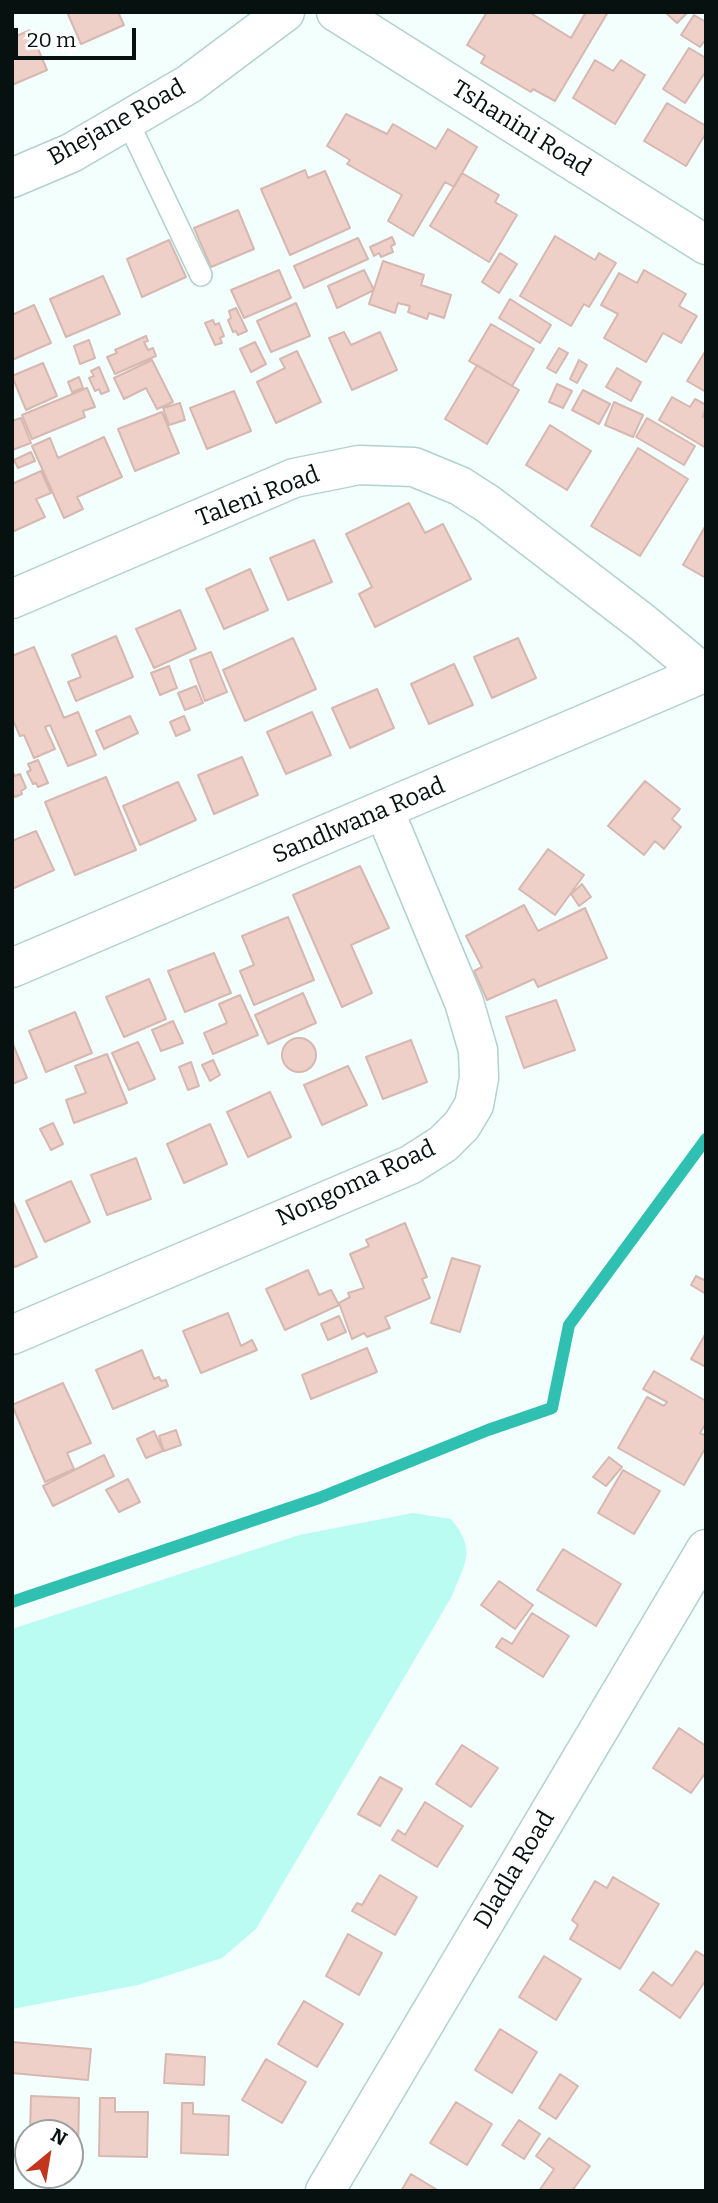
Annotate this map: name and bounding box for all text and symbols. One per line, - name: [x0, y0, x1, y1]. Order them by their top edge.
- scale bar: [18, 14, 140, 58]
- text: 20 m: [27, 27, 76, 53]
- street label: Bhejane Road: [44, 74, 190, 172]
- street label: Tshanini Road: [446, 75, 596, 183]
- street label: Taleni Road: [192, 460, 324, 534]
- street label: Sandlwana Road: [269, 772, 449, 870]
- street label: Nongoma Road: [272, 1135, 440, 1233]
- street label: Dladla Road: [469, 1806, 561, 1934]
- north arrow: [14, 2119, 84, 2189]
- text: N: [47, 2123, 71, 2151]

